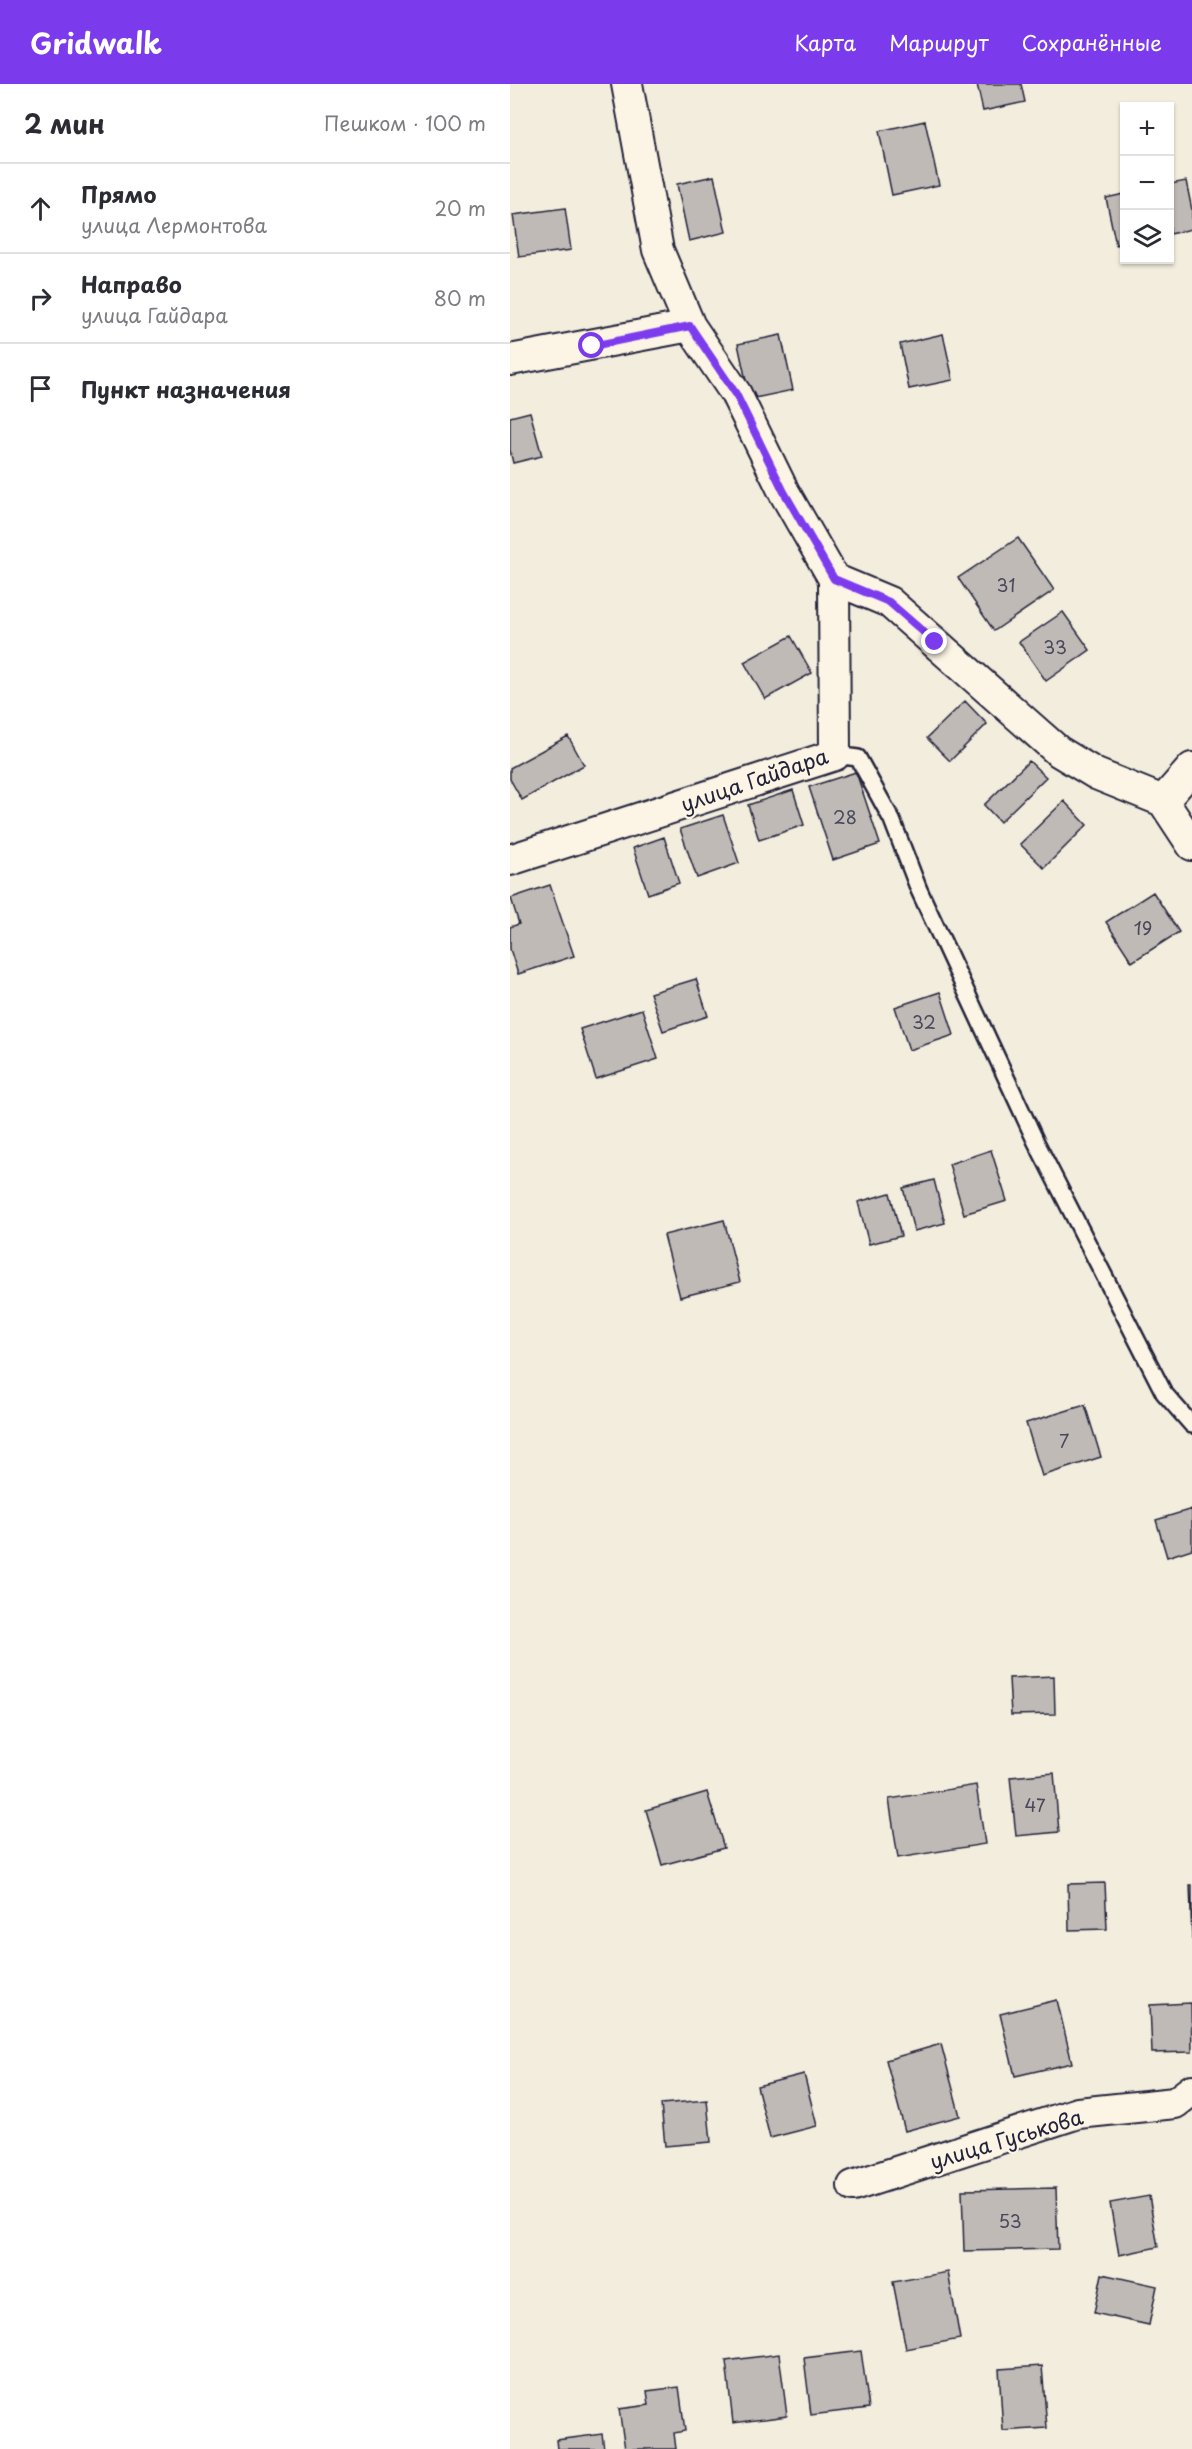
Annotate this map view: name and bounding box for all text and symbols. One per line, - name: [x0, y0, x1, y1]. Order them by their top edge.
- text: Gridwalk: [30, 21, 162, 64]
- text: Карта: [795, 26, 856, 58]
- text: Маршрут: [889, 26, 989, 58]
- text: Сохранённые: [1022, 26, 1162, 58]
- map controls: [1120, 102, 1174, 264]
- button: +: [1120, 102, 1174, 156]
- text: 2 мин: [24, 104, 105, 143]
- text: Пешком · 100 m: [324, 108, 486, 138]
- button: −: [1120, 156, 1174, 210]
- text: Прямо: [81, 177, 156, 210]
- icon: ahead: [24, 192, 57, 225]
- text: 20 m: [434, 193, 486, 223]
- text: улица Лермонтова: [81, 210, 267, 240]
- button: layers: [1120, 210, 1174, 264]
- text: Направо: [81, 267, 182, 300]
- icon: right: [24, 282, 57, 315]
- text: 80 m: [434, 283, 486, 313]
- text: улица Гайдара: [81, 300, 228, 330]
- route start: [578, 332, 604, 358]
- icon: arrive: [24, 372, 57, 405]
- text: Пункт назначения: [81, 372, 291, 405]
- house number: 31: [997, 571, 1015, 598]
- route end: [921, 628, 947, 654]
- house number: 33: [1043, 633, 1067, 660]
- street label: улица Гайдара: [676, 739, 833, 819]
- house number: 28: [833, 803, 857, 830]
- house number: 19: [1134, 914, 1152, 941]
- house number: 32: [912, 1008, 936, 1035]
- house number: 7: [1059, 1427, 1069, 1454]
- house number: 47: [1024, 1791, 1046, 1818]
- street label: улица Гуськова: [925, 2099, 1087, 2177]
- house number: 53: [998, 2207, 1022, 2234]

